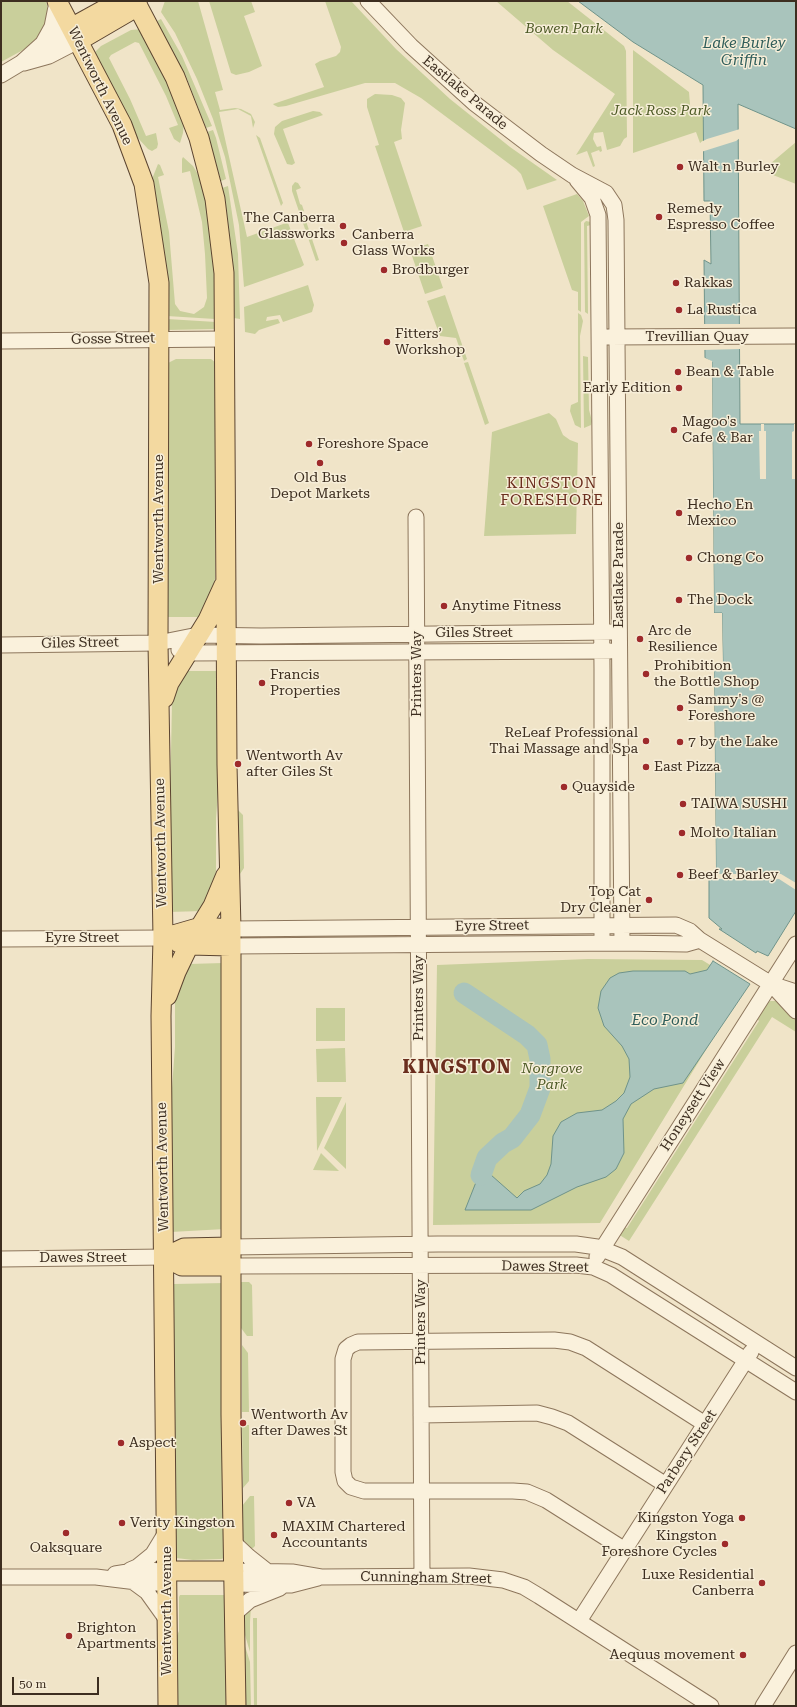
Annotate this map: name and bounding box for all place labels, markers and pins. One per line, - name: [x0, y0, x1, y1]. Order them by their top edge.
- place label: Walt n Burley: [688, 159, 779, 175]
- marker: Walt n Burley: [675, 162, 685, 172]
- place label: Remedy Espresso Coffee: [667, 201, 775, 234]
- place label: The Canberra Glassworks: [243, 210, 335, 242]
- marker: Remedy Espresso Coffee: [654, 212, 664, 222]
- marker: The Canberra Glassworks: [338, 221, 348, 231]
- place label: Canberra Glass Works: [352, 227, 435, 260]
- marker: Canberra Glass Works: [339, 238, 349, 248]
- place label: Brodburger: [392, 262, 469, 278]
- marker: Brodburger: [379, 265, 389, 275]
- place label: Rakkas: [684, 275, 732, 291]
- marker: Rakkas: [671, 278, 681, 288]
- place label: La Rustica: [687, 302, 757, 318]
- marker: La Rustica: [674, 305, 684, 315]
- place label: Fitters’ Workshop: [395, 326, 465, 358]
- marker: Fitters’ Workshop: [382, 337, 392, 347]
- place label: Bean & Table: [686, 364, 774, 380]
- marker: Bean & Table: [673, 367, 683, 377]
- place label: Early Edition: [583, 380, 671, 396]
- marker: Early Edition: [674, 383, 684, 393]
- place label: Magoo's Cafe & Bar: [682, 414, 753, 446]
- marker: Magoo's Cafe & Bar: [669, 425, 679, 435]
- place label: Foreshore Space: [317, 436, 428, 452]
- marker: Foreshore Space: [304, 439, 314, 449]
- marker: Old Bus Depot Markets: [315, 458, 325, 468]
- place label: Old Bus Depot Markets: [270, 470, 370, 502]
- place label: Hecho En Mexico: [687, 497, 753, 530]
- marker: Hecho En Mexico: [674, 508, 684, 518]
- place label: Chong Co: [697, 550, 764, 566]
- marker: Chong Co: [684, 553, 694, 563]
- place label: The Dock: [687, 592, 753, 608]
- marker: The Dock: [674, 595, 684, 605]
- place label: Anytime Fitness: [452, 598, 561, 614]
- marker: Anytime Fitness: [439, 601, 449, 611]
- place label: Arc de Resilience: [648, 623, 717, 656]
- marker: Arc de Resilience: [635, 634, 645, 644]
- place label: Prohibition the Bottle Shop: [654, 658, 759, 690]
- place label: Francis Properties: [270, 667, 340, 700]
- marker: Prohibition the Bottle Shop: [641, 669, 651, 679]
- marker: Francis Properties: [257, 678, 267, 688]
- place label: Sammy's @ Foreshore: [688, 692, 764, 724]
- marker: Sammy's @ Foreshore: [675, 703, 685, 713]
- place label: ReLeaf Professional Thai Massage and Spa: [489, 725, 638, 758]
- place label: 7 by the Lake: [688, 734, 778, 750]
- marker: ReLeaf Professional Thai Massage and Spa: [641, 736, 651, 746]
- marker: 7 by the Lake: [675, 737, 685, 747]
- place label: Wentworth Av after Giles St: [246, 748, 343, 780]
- marker: Wentworth Av after Giles St: [233, 759, 243, 769]
- place label: East Pizza: [654, 759, 720, 775]
- marker: East Pizza: [641, 762, 651, 772]
- place label: Quayside: [572, 779, 635, 795]
- marker: Quayside: [559, 782, 569, 792]
- place label: TAIWA SUSHI: [691, 796, 787, 812]
- marker: TAIWA SUSHI: [678, 799, 688, 809]
- place label: Molto Italian: [690, 825, 777, 841]
- marker: Molto Italian: [677, 828, 687, 838]
- place label: Beef & Barley: [688, 867, 778, 883]
- marker: Beef & Barley: [675, 870, 685, 880]
- place label: Top Cat Dry Cleaner: [560, 884, 641, 916]
- marker: Top Cat Dry Cleaner: [644, 895, 654, 905]
- place label: Wentworth Av after Dawes St: [251, 1407, 348, 1440]
- marker: Wentworth Av after Dawes St: [238, 1418, 248, 1428]
- place label: Aspect: [129, 1435, 175, 1451]
- marker: Aspect: [116, 1438, 126, 1448]
- place label: VA: [297, 1495, 316, 1511]
- marker: VA: [284, 1498, 294, 1508]
- place label: Kingston Yoga: [637, 1510, 734, 1526]
- marker: Kingston Yoga: [737, 1513, 747, 1523]
- place label: Verity Kingston: [130, 1515, 235, 1531]
- marker: Verity Kingston: [117, 1518, 127, 1528]
- place label: MAXIM Chartered Accountants: [282, 1519, 406, 1552]
- marker: Oaksquare: [61, 1528, 71, 1538]
- place label: Kingston Foreshore Cycles: [602, 1528, 717, 1560]
- marker: MAXIM Chartered Accountants: [269, 1530, 279, 1540]
- marker: Kingston Foreshore Cycles: [720, 1539, 730, 1549]
- place label: Oaksquare: [30, 1540, 102, 1556]
- place label: Luxe Residential Canberra: [642, 1567, 754, 1600]
- marker: Luxe Residential Canberra: [757, 1578, 767, 1588]
- place label: Brighton Apartments: [77, 1620, 156, 1652]
- marker: Brighton Apartments: [64, 1631, 74, 1641]
- place label: Aequus movement: [610, 1647, 735, 1663]
- marker: Aequus movement: [738, 1650, 748, 1660]

